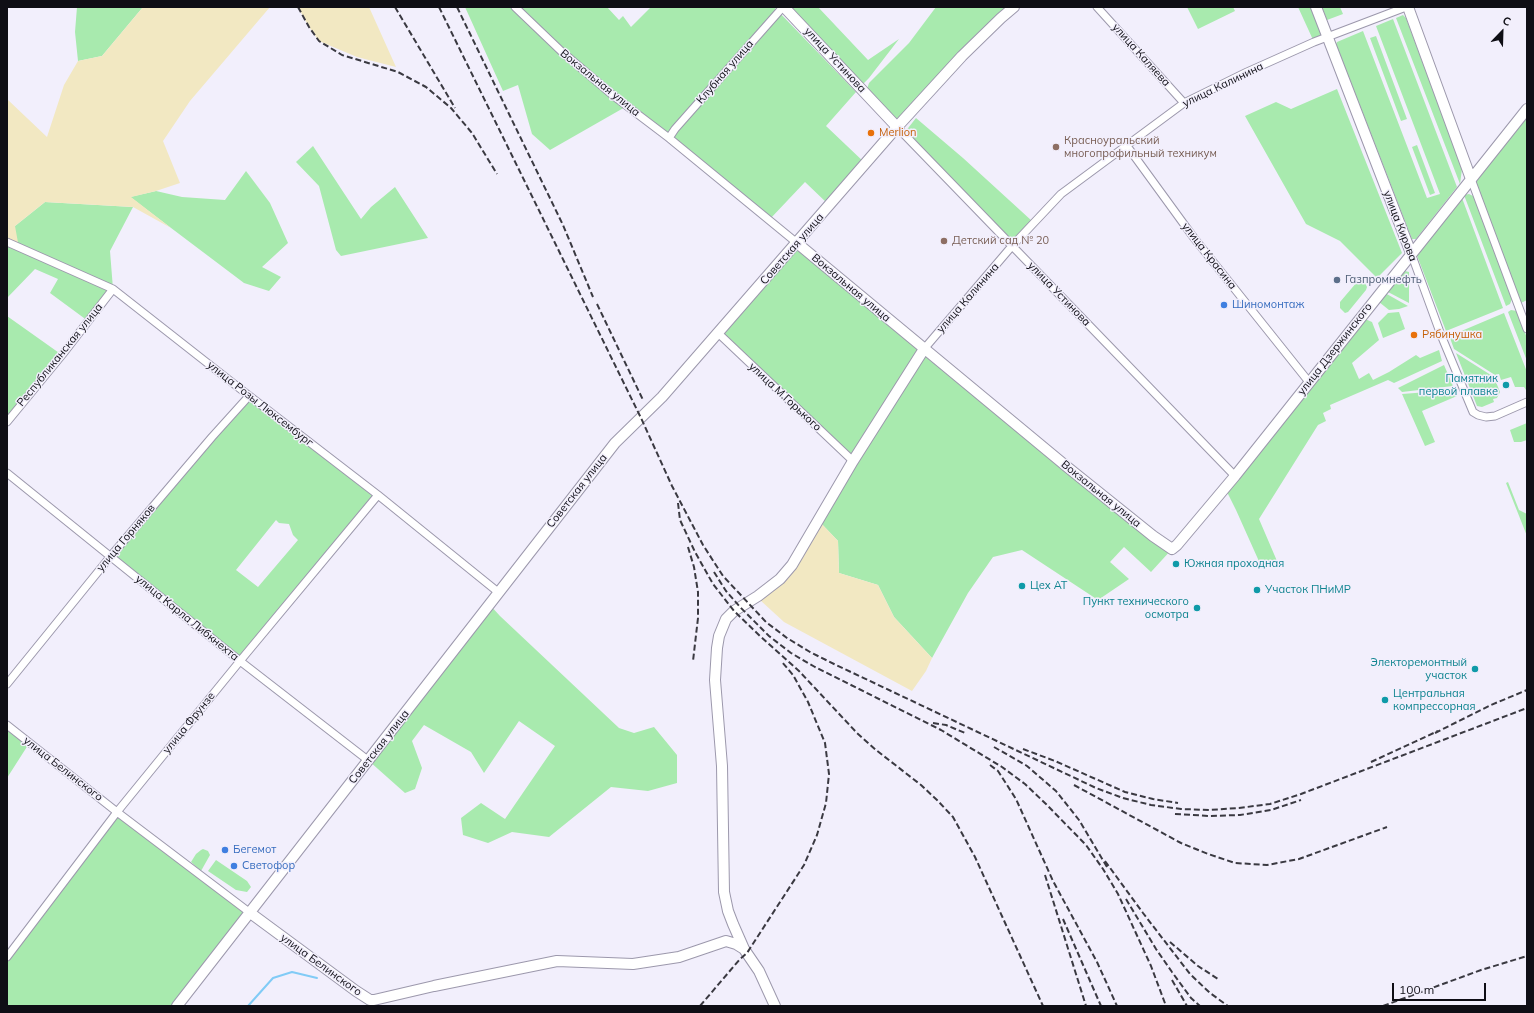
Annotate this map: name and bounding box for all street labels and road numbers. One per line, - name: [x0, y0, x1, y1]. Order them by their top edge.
- street label: улица Каляева: [1109, 21, 1173, 89]
- street label: улица Устинова: [801, 25, 869, 95]
- street label: Клубная улица: [694, 37, 756, 107]
- street label: Вокзальная улица: [557, 47, 643, 119]
- street label: улица Калинина: [1180, 60, 1266, 110]
- street label: улица Кирова: [1380, 189, 1420, 263]
- street label: Советская улица: [757, 211, 827, 287]
- street label: улица Красина: [1179, 220, 1239, 292]
- street label: Вокзальная улица: [809, 251, 893, 325]
- street label: улица Устинова: [1025, 259, 1093, 329]
- street label: улица Калинина: [934, 260, 1002, 336]
- street label: улица Дзержинского: [1295, 300, 1375, 398]
- street label: Республиканская улица: [14, 301, 106, 409]
- street label: улица Розы Люксембург: [204, 359, 316, 449]
- street label: улица М.Горького: [746, 360, 824, 434]
- street label: Советская улица: [544, 451, 610, 531]
- street label: Вокзальная улица: [1058, 458, 1144, 530]
- street label: улица Горняков: [94, 502, 158, 574]
- street label: улица Карла Либкнехта: [133, 572, 241, 664]
- street label: улица Фрунзе: [160, 690, 218, 756]
- street label: Советская улица: [346, 707, 412, 787]
- street label: улица Белинского: [21, 734, 105, 804]
- street label: улица Белинского: [278, 931, 364, 999]

